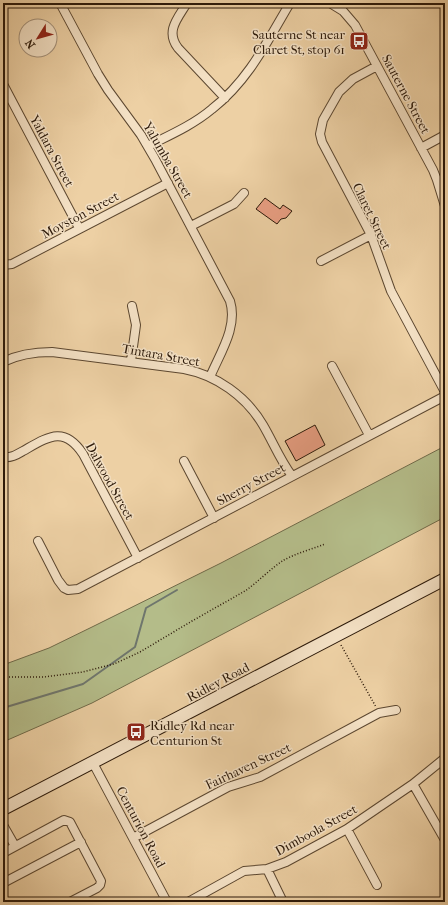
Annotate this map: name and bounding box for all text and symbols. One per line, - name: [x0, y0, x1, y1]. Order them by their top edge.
- north arrow: [18, 18, 58, 58]
- place label: Sauterne St near Claret St, stop 61: [252, 27, 345, 57]
- bus stop icon: Sauterne St near Claret St, stop 61: [348, 30, 370, 52]
- text: N: [22, 36, 38, 51]
- street label: Sauterne Street: [379, 52, 433, 137]
- street label: Yaldara Street: [26, 112, 77, 190]
- street label: Yalumba Street: [140, 118, 196, 201]
- street label: Claret Street: [349, 180, 395, 252]
- street label: Moyston Street: [39, 188, 122, 242]
- street label: Tintara Street: [121, 341, 202, 369]
- street label: Dalwood Street: [83, 440, 138, 523]
- street label: Sherry Street: [214, 460, 288, 508]
- street label: Ridley Road: [184, 659, 253, 705]
- place label: Ridley Rd near Centurion St: [150, 718, 235, 748]
- bus stop icon: Ridley Rd near Centurion St: [125, 721, 147, 743]
- street label: Fairhaven Street: [203, 739, 293, 792]
- street label: Centurion Road: [113, 784, 169, 871]
- street label: Dimboola Street: [273, 801, 360, 859]

